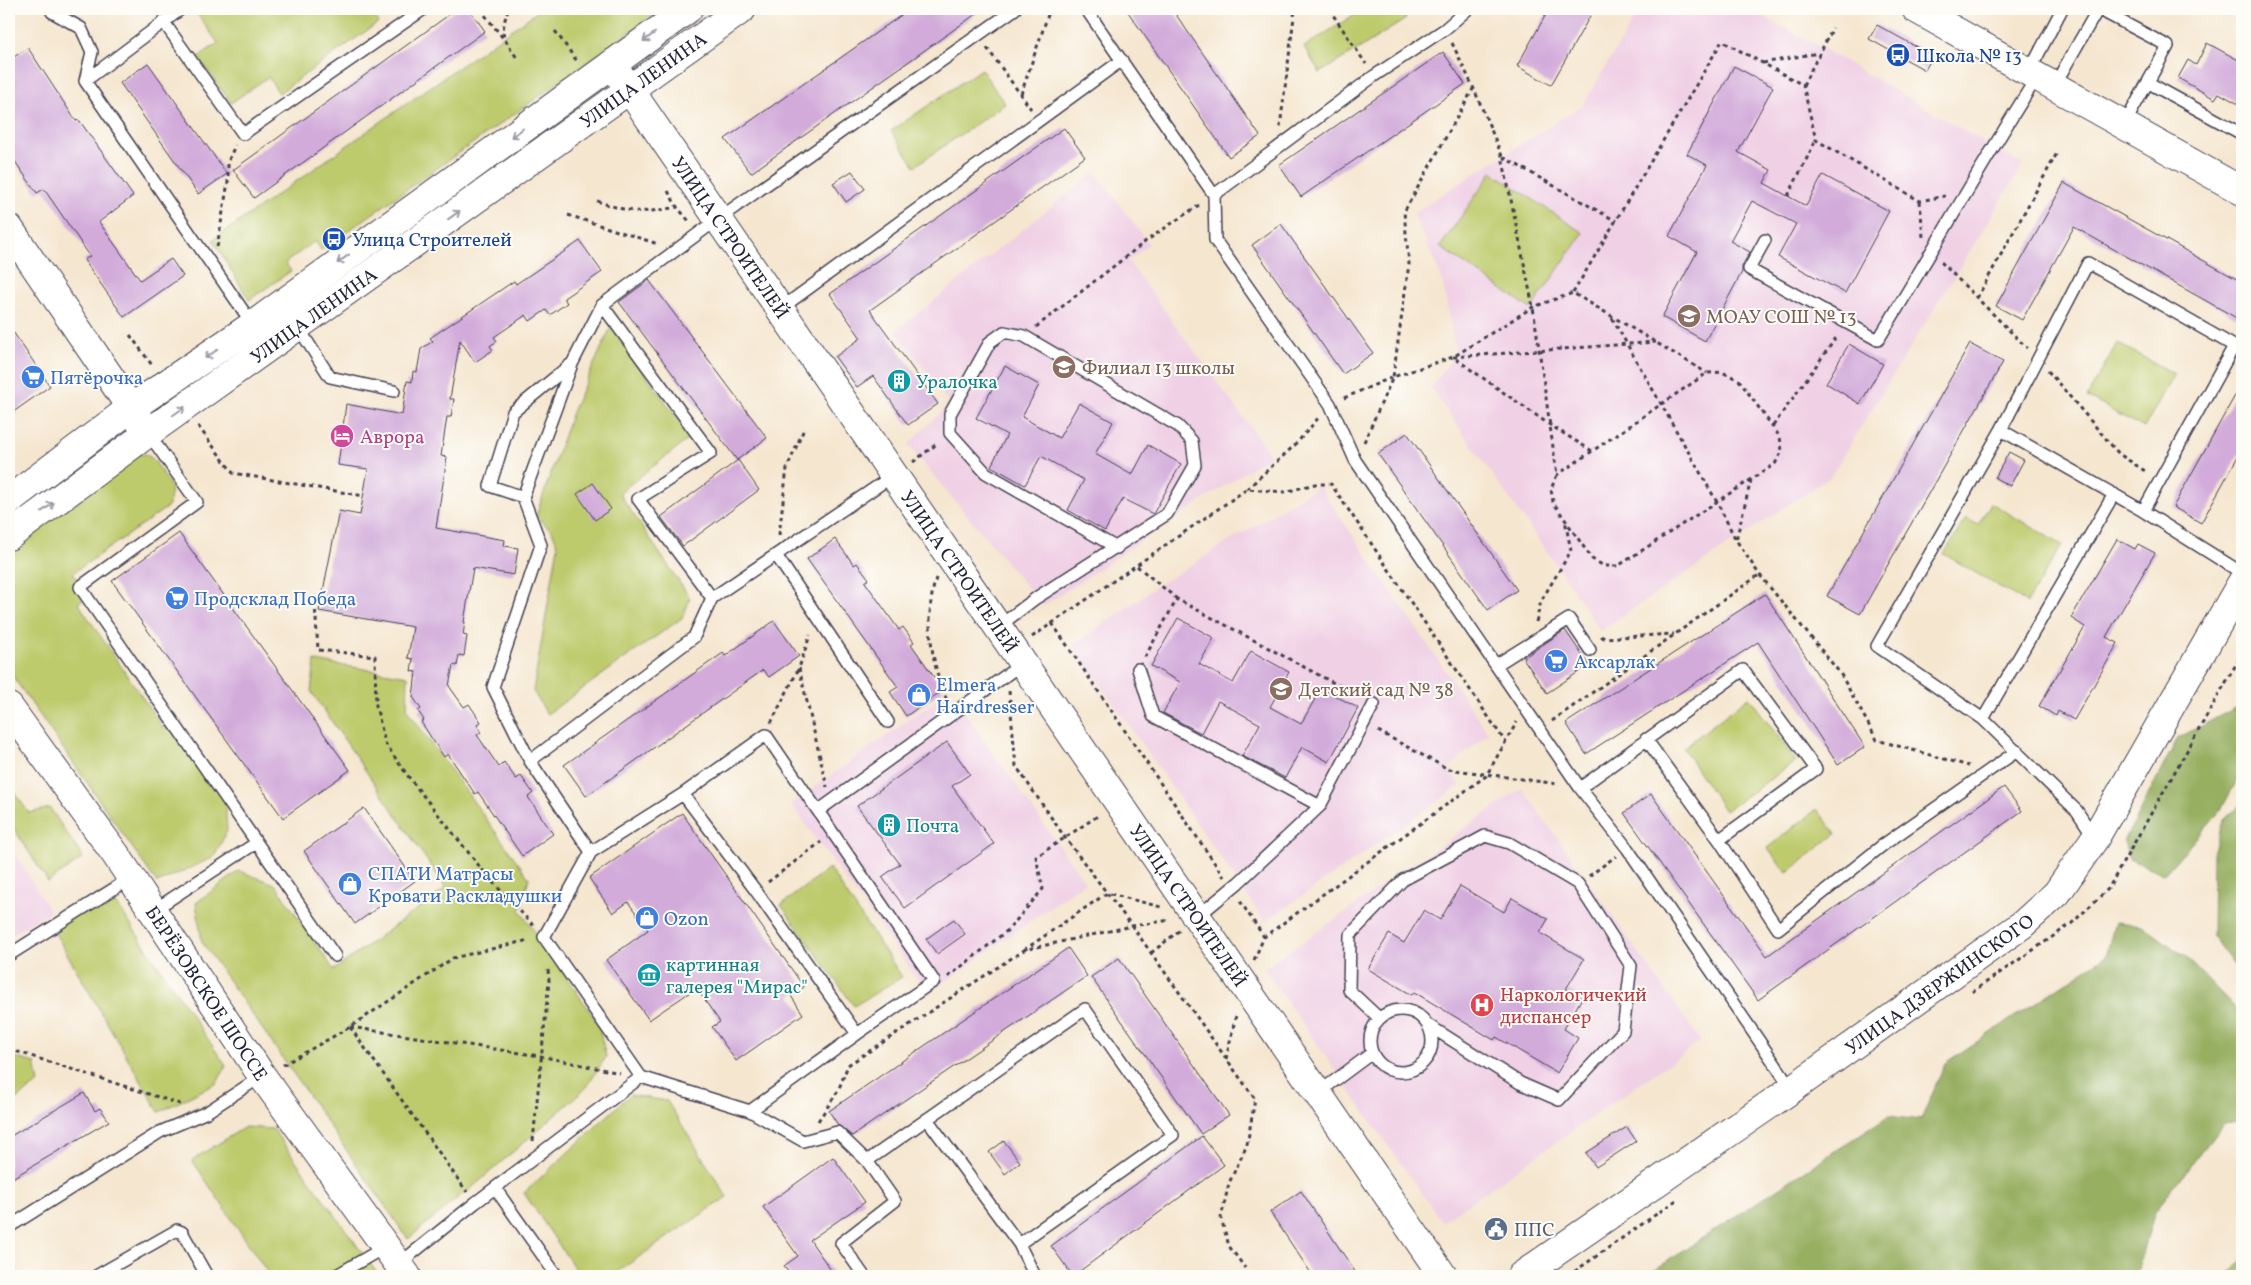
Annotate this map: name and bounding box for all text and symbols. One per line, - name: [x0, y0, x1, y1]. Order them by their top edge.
- street label: УЛИЦА ЛЕНИНА: [575, 27, 713, 136]
- one-way arrow: [642, 32, 656, 42]
- bus stop icon: Школа № 13: [1885, 42, 1911, 68]
- place label: Школа № 13: [1916, 44, 2022, 70]
- one-way arrow: [511, 127, 524, 138]
- street label: УЛИЦА СТРОИТЕЛЕЙ: [664, 152, 794, 325]
- one-way arrow: [447, 210, 461, 220]
- bus stop icon: Улица Строителей: [321, 226, 347, 252]
- place label: Улица Строителей: [352, 228, 512, 254]
- one-way arrow: [336, 254, 350, 264]
- street label: УЛИЦА ЛЕНИНА: [246, 262, 383, 371]
- school or university icon: МОАУ СОШ № 13: [1676, 303, 1702, 329]
- place label: МОАУ СОШ № 13: [1706, 305, 1856, 331]
- one-way arrow: [204, 349, 218, 359]
- school or university icon: Филиал 13 школы: [1051, 354, 1077, 380]
- place label: Филиал 13 школы: [1082, 356, 1235, 382]
- supermarket icon: Пятёрочка: [20, 364, 46, 390]
- place label: Пятёрочка: [50, 366, 143, 392]
- building icon: Уралочка: [886, 368, 912, 394]
- place label: Уралочка: [916, 370, 998, 396]
- one-way arrow: [172, 406, 186, 416]
- hotel icon: Аврора: [329, 423, 355, 449]
- place label: Аврора: [360, 425, 424, 451]
- street label: УЛИЦА СТРОИТЕЛЕЙ: [893, 486, 1023, 659]
- one-way arrow: [41, 502, 55, 512]
- supermarket icon: Продсклад Победа: [164, 585, 190, 611]
- place label: Продсклад Победа: [194, 587, 356, 613]
- supermarket icon: Аксарлак: [1543, 648, 1569, 674]
- place label: Аксарлак: [1574, 650, 1655, 676]
- place label: Elmera Hairdresser: [936, 673, 1034, 721]
- school or university icon: Детский сад № 38: [1268, 676, 1294, 702]
- place label: Детский сад № 38: [1298, 678, 1454, 704]
- shop icon: Elmera Hairdresser: [906, 682, 932, 708]
- building icon: Почта: [876, 812, 902, 838]
- place label: Почта: [906, 814, 959, 840]
- street label: УЛИЦА СТРОИТЕЛЕЙ: [1122, 820, 1252, 993]
- place label: СПАТИ Матрасы Кровати Раскладушки: [368, 862, 562, 910]
- shop icon: СПАТИ Матрасы Кровати Раскладушки: [337, 871, 363, 897]
- street label: БЕРЁЗОВСКОЕ ШОССЕ: [138, 901, 273, 1087]
- shop icon: Ozon: [634, 905, 660, 931]
- place label: Ozon: [664, 907, 709, 933]
- street label: УЛИЦА ДЗЕРЖИНСКОГО: [1841, 909, 2041, 1062]
- place label: картинная галерея "Мирас": [666, 953, 808, 1001]
- museum icon: картинная галерея "Мирас": [636, 962, 662, 988]
- place label: Наркологичекий диспансер: [1500, 983, 1647, 1031]
- hospital icon: Наркологичекий диспансер: [1469, 992, 1495, 1018]
- public building icon: ППС: [1483, 1216, 1509, 1242]
- place label: ППС: [1514, 1218, 1555, 1244]

